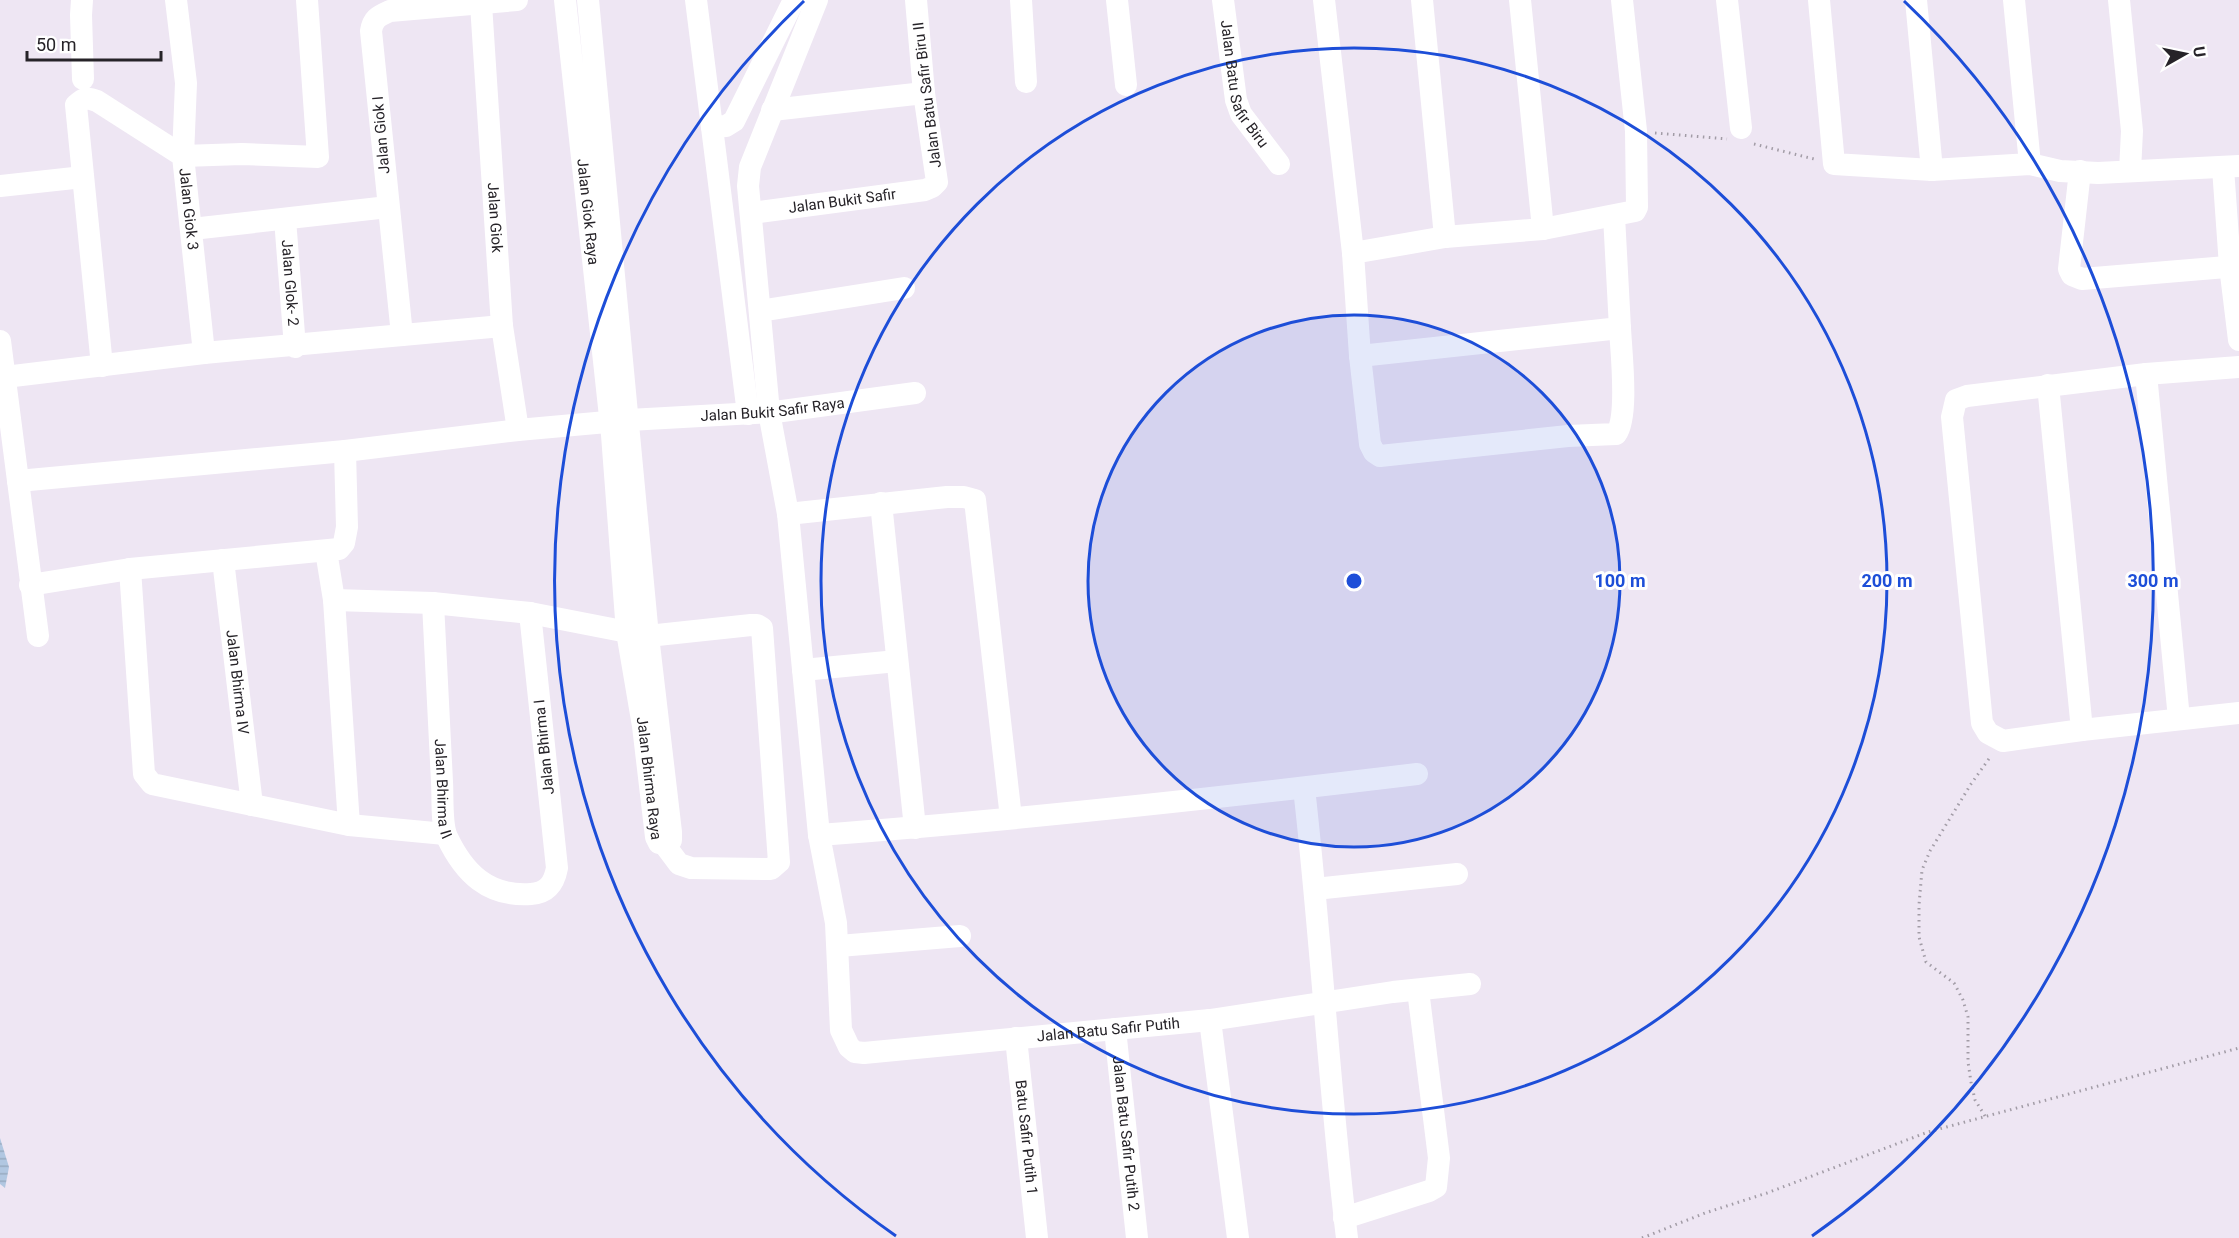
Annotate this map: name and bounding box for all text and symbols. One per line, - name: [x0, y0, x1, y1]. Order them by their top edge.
- street label: Jalan Batu Safir Biru: [1217, 19, 1272, 151]
- street label: Jalan Batu Safir Biru II: [909, 21, 945, 169]
- scale bar: [27, 24, 160, 62]
- north arrow: [2155, 24, 2215, 84]
- text: 50 m: [36, 34, 76, 55]
- text: U: [2189, 45, 2210, 58]
- street label: Jalan Giok I: [369, 95, 393, 175]
- street label: Jalan Giok Raya: [573, 158, 603, 266]
- street label: Jalan Giok 3: [175, 167, 202, 251]
- street label: Jalan Giok: [484, 182, 506, 254]
- street label: Jalan Bukit Safir: [787, 185, 897, 217]
- street label: Jalan Glok- 2: [278, 239, 302, 327]
- street label: Jalan Bukit Safir Raya: [700, 394, 846, 425]
- text: 100 m: [1594, 570, 1646, 591]
- text: 200 m: [1861, 570, 1913, 591]
- text: 300 m: [2127, 570, 2179, 591]
- centre of rings: [1344, 571, 1364, 591]
- street label: Jalan Bhirma IV: [222, 629, 253, 736]
- street label: Jalan Bhirma I: [530, 698, 558, 796]
- street label: Jalan Bhirma Raya: [633, 715, 665, 841]
- street label: Jalan Bhirma II: [431, 738, 456, 842]
- street label: Jalan Batu Safir Putih: [1036, 1014, 1181, 1045]
- street label: Jalan Batu Safir Putih 2: [1109, 1055, 1143, 1212]
- street label: Batu Safir Putih 1: [1011, 1079, 1041, 1196]

